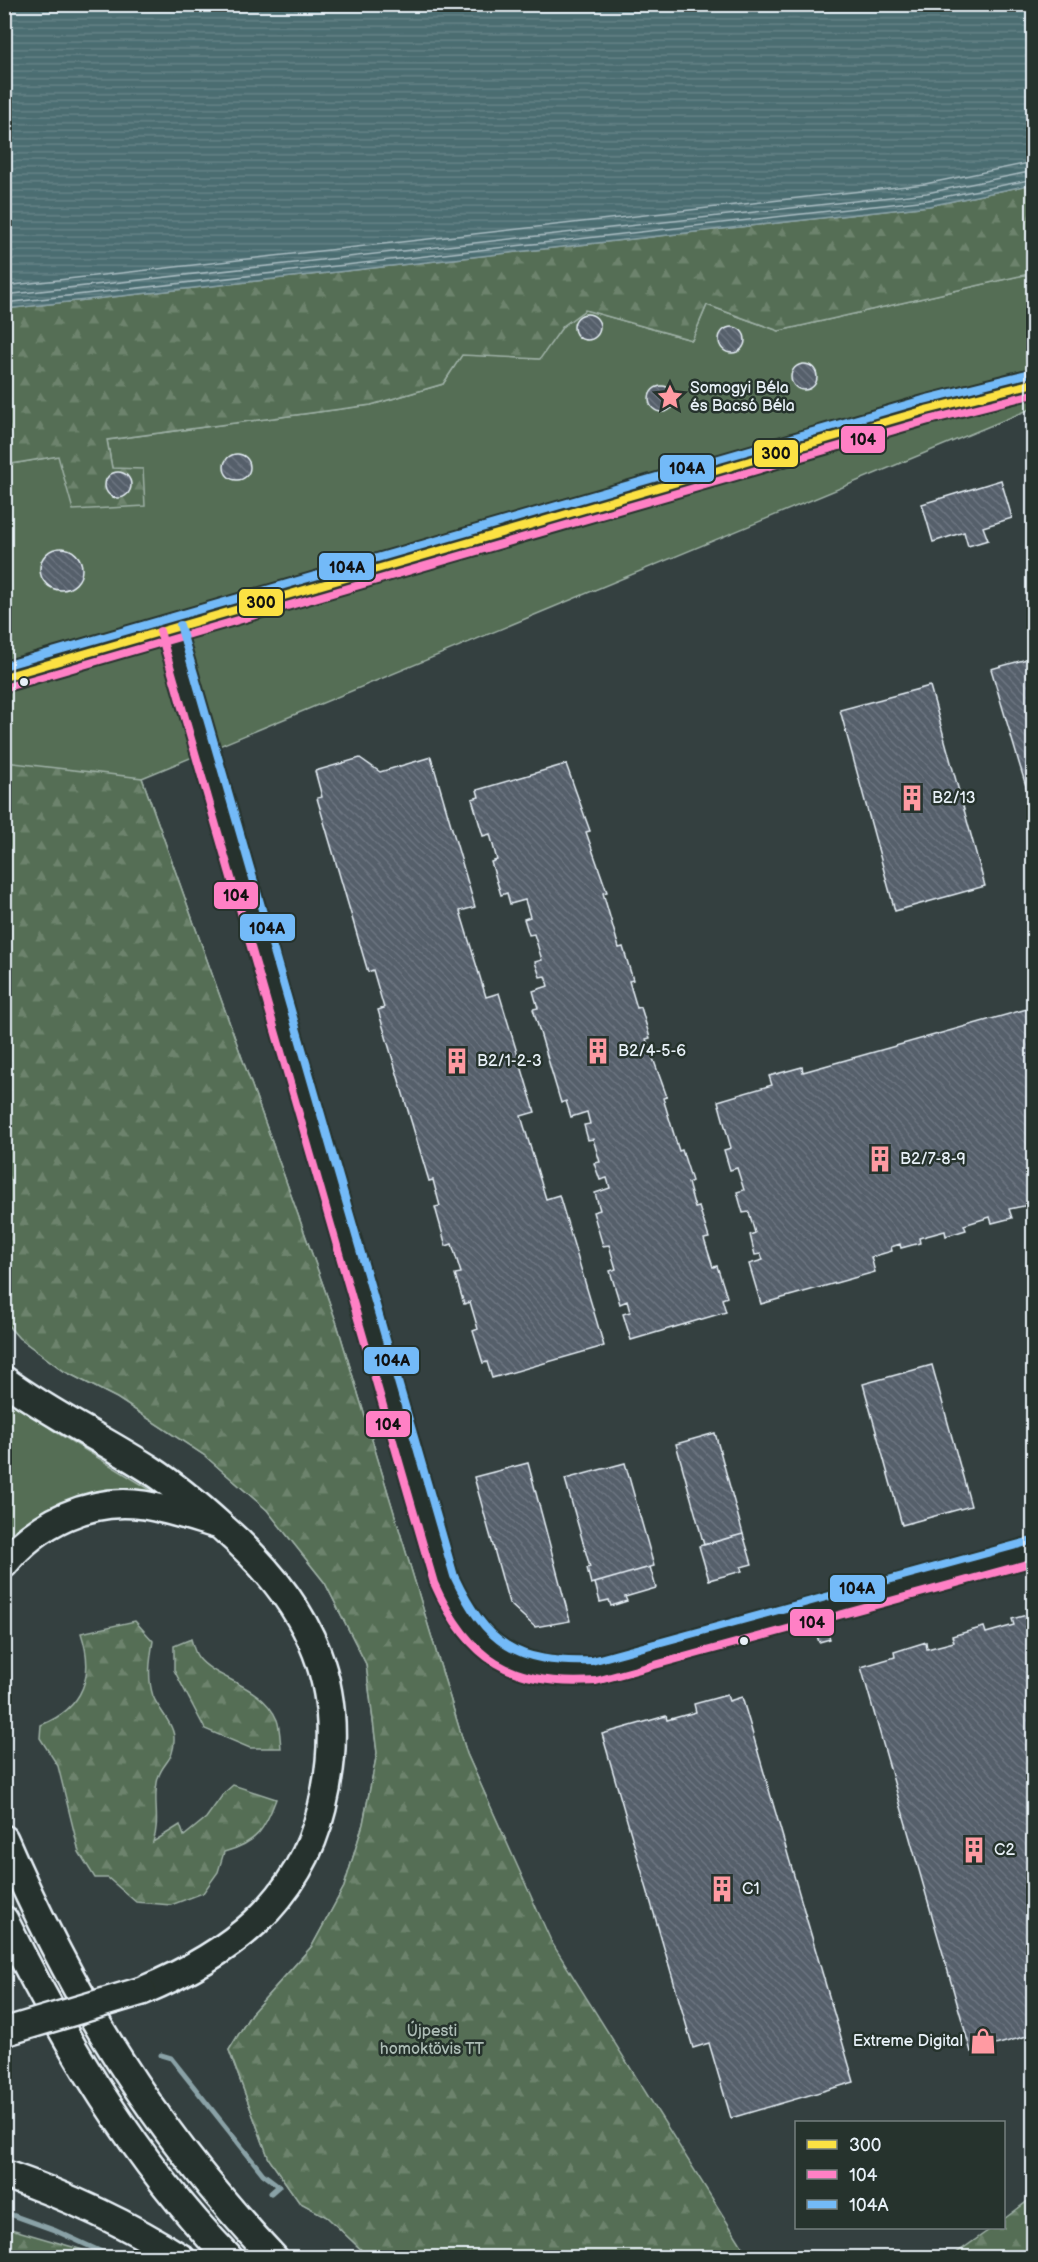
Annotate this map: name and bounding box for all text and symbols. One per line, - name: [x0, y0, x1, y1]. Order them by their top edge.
- place label: Somogyi Béla és Bacsó Béla: [690, 379, 795, 416]
- place icon: Somogyi Béla és Bacsó Béla: [655, 382, 685, 412]
- line badge: 104: [840, 425, 886, 454]
- text: 104: [850, 431, 877, 450]
- line badge: 300: [753, 439, 799, 468]
- text: 300: [761, 445, 791, 464]
- line badge: 104A: [659, 454, 715, 483]
- text: 104A: [669, 460, 705, 479]
- line badge: 104A: [318, 552, 375, 581]
- text: 104A: [329, 559, 365, 578]
- line badge: 300: [238, 588, 284, 617]
- text: 300: [246, 594, 276, 613]
- unlabelled marker: [18, 676, 30, 688]
- building icon: B2/13: [897, 783, 927, 813]
- place label: B2/13: [932, 789, 976, 808]
- line badge: 104: [213, 881, 259, 910]
- text: 104: [223, 887, 250, 906]
- line badge: 104A: [239, 913, 296, 942]
- text: 104A: [249, 920, 285, 939]
- building icon: B2/4-5-6: [583, 1036, 613, 1066]
- place label: B2/4-5-6: [618, 1042, 686, 1061]
- building icon: B2/1-2-3: [442, 1046, 472, 1076]
- place label: B2/1-2-3: [477, 1052, 542, 1071]
- building icon: B2/7-8-9: [865, 1144, 895, 1174]
- place label: B2/7-8-9: [900, 1150, 966, 1169]
- line badge: 104A: [363, 1346, 420, 1375]
- text: 104A: [374, 1352, 410, 1371]
- line badge: 104: [365, 1410, 411, 1438]
- text: 104: [375, 1416, 402, 1435]
- line badge: 104A: [829, 1574, 886, 1603]
- text: 104A: [839, 1580, 875, 1599]
- line badge: 104: [789, 1608, 835, 1637]
- text: 104: [799, 1614, 826, 1633]
- unlabelled marker: [738, 1635, 750, 1647]
- building icon: C2: [959, 1835, 989, 1865]
- place label: C2: [994, 1841, 1015, 1860]
- building icon: C1: [707, 1874, 737, 1904]
- place label: C1: [742, 1880, 760, 1899]
- park label: Újpesti homoktövis TT: [380, 2020, 485, 2059]
- shop icon: Extreme Digital: [968, 2026, 998, 2056]
- place label: Extreme Digital: [853, 2032, 963, 2051]
- legend: [795, 2121, 1005, 2229]
- text: 300: [849, 2135, 881, 2156]
- text: 104: [849, 2165, 878, 2186]
- text: 104A: [849, 2195, 889, 2216]

